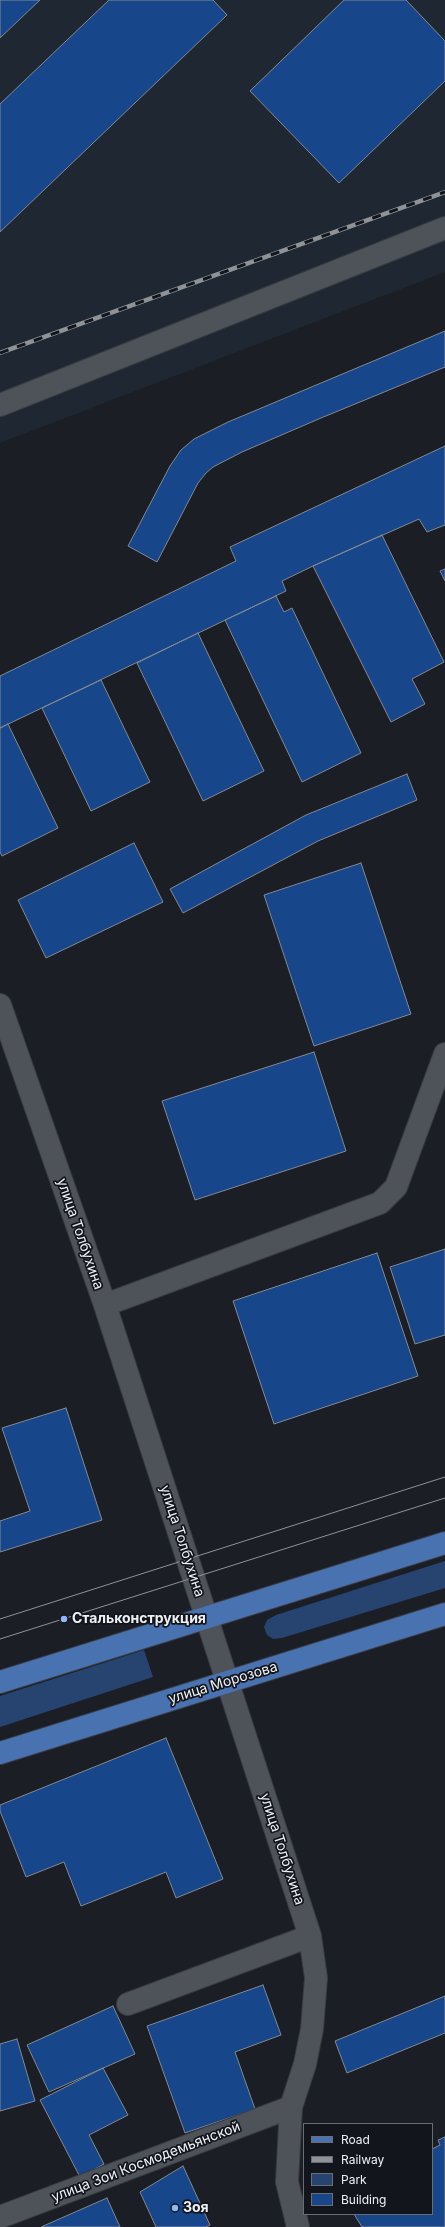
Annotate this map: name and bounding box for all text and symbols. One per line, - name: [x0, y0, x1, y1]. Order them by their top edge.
- street label: улица Толбухина: [53, 1176, 107, 1292]
- street label: улица Толбухина: [156, 1483, 208, 1599]
- place label: Стальконструкция: [72, 1611, 206, 1627]
- marker: Стальконструкция: [59, 1614, 69, 1624]
- street label: улица Морозова: [167, 1658, 279, 1708]
- street label: улица Толбухина: [256, 1791, 308, 1907]
- street label: улица Зои Космодемьянской: [49, 2118, 243, 2206]
- legend: [303, 2123, 433, 2215]
- text: Road: [341, 2132, 370, 2147]
- text: Railway: [341, 2152, 384, 2167]
- text: Park: [341, 2172, 367, 2187]
- text: Building: [341, 2192, 386, 2207]
- place label: Зоя: [183, 2200, 209, 2216]
- marker: Зоя: [170, 2203, 180, 2213]

